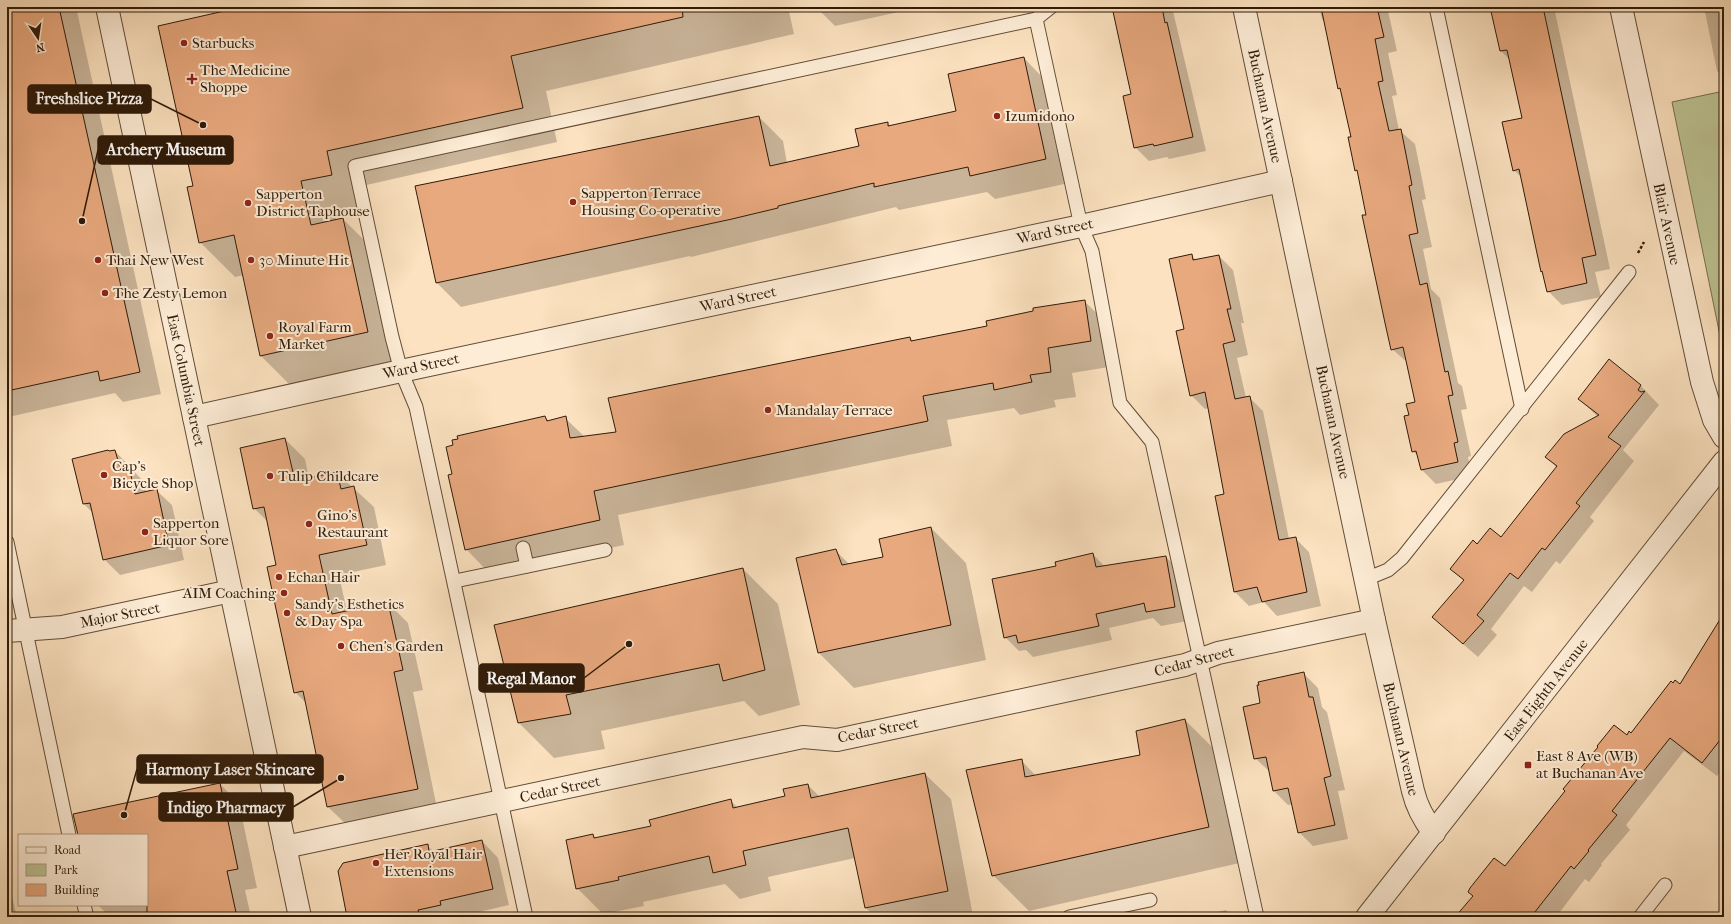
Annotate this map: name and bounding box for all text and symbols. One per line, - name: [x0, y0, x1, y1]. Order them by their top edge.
- north arrow: [18, 18, 58, 58]
- place label: Starbucks: [192, 34, 255, 52]
- marker: Starbucks: [179, 38, 189, 48]
- text: N: [34, 40, 46, 55]
- street label: Buchanan Avenue: [1244, 47, 1286, 165]
- place label: The Medicine Shoppe: [200, 61, 291, 96]
- marker: The Medicine Shoppe: [187, 74, 197, 84]
- callout: Freshslice Pizza: [28, 85, 151, 113]
- text: Freshslice Pizza: [34, 89, 143, 108]
- place label: Izumidono: [1005, 107, 1075, 125]
- marker: Izumidono: [992, 111, 1002, 121]
- callout: Archery Museum: [98, 136, 233, 164]
- text: Archery Museum: [105, 140, 226, 160]
- street label: Blair Avenue: [1650, 181, 1685, 267]
- place label: Sapperton Terrace Housing Co-operative: [581, 184, 721, 219]
- place label: Sapperton District Taphouse: [256, 185, 370, 220]
- marker: Sapperton Terrace Housing Co-operative: [568, 197, 578, 207]
- marker: Sapperton District Taphouse: [243, 198, 253, 208]
- street label: Ward Street: [1014, 214, 1096, 248]
- place label: Thai New West: [106, 251, 205, 269]
- place label: 30 Minute Hit: [259, 251, 350, 269]
- marker: Thai New West: [93, 255, 103, 265]
- marker: 30 Minute Hit: [246, 255, 256, 265]
- street label: Ward Street: [697, 282, 779, 316]
- place label: The Zesty Lemon: [113, 284, 228, 302]
- marker: The Zesty Lemon: [100, 288, 110, 298]
- street label: East Columbia Street: [163, 312, 209, 448]
- place label: Royal Farm Market: [278, 318, 352, 353]
- marker: Royal Farm Market: [265, 331, 275, 341]
- street label: Ward Street: [380, 349, 462, 383]
- street label: Buchanan Avenue: [1312, 363, 1354, 481]
- place label: Mandalay Terrace: [776, 401, 893, 419]
- marker: Mandalay Terrace: [763, 405, 773, 415]
- place label: Cap's Bicycle Shop: [112, 457, 193, 492]
- place label: Tulip Childcare: [278, 467, 379, 485]
- marker: Cap's Bicycle Shop: [99, 470, 109, 480]
- marker: Tulip Childcare: [265, 471, 275, 481]
- place label: Gino's Restaurant: [317, 506, 389, 541]
- place label: Sapperton Liquor Sore: [153, 514, 229, 549]
- marker: Gino's Restaurant: [304, 519, 314, 529]
- marker: Sapperton Liquor Sore: [140, 527, 150, 537]
- place label: Echan Hair: [287, 568, 360, 586]
- marker: Echan Hair: [274, 572, 284, 582]
- place label: AIM Coaching: [182, 584, 277, 602]
- marker: AIM Coaching: [279, 588, 289, 598]
- place label: Sandy's Esthetics & Day Spa: [295, 595, 405, 630]
- street label: Major Street: [78, 598, 162, 632]
- marker: Sandy's Esthetics & Day Spa: [282, 608, 292, 618]
- street label: East Eighth Avenue: [1500, 635, 1592, 745]
- place label: Chen's Garden: [349, 637, 444, 655]
- marker: Chen's Garden: [336, 641, 346, 651]
- street label: Cedar Street: [1152, 642, 1236, 680]
- callout: Regal Manor: [479, 664, 584, 692]
- text: Regal Manor: [486, 669, 577, 689]
- street label: Buchanan Avenue: [1379, 680, 1423, 798]
- street label: Cedar Street: [836, 713, 920, 747]
- place label: East 8 Ave (WB) at Buchanan Ave: [1536, 747, 1644, 782]
- callout: Harmony Laser Skincare: [137, 755, 323, 783]
- text: Harmony Laser Skincare: [145, 760, 315, 780]
- marker: East 8 Ave (WB) at Buchanan Ave: [1523, 760, 1533, 770]
- street label: Cedar Street: [518, 772, 603, 806]
- callout: Indigo Pharmacy: [159, 793, 293, 821]
- text: Indigo Pharmacy: [167, 798, 286, 818]
- legend: [18, 834, 148, 906]
- text: Road: [54, 843, 81, 857]
- place label: Her Royal Hair Extensions: [384, 845, 483, 880]
- marker: Her Royal Hair Extensions: [371, 858, 381, 868]
- text: Park: [54, 863, 79, 877]
- text: Building: [54, 883, 99, 897]

